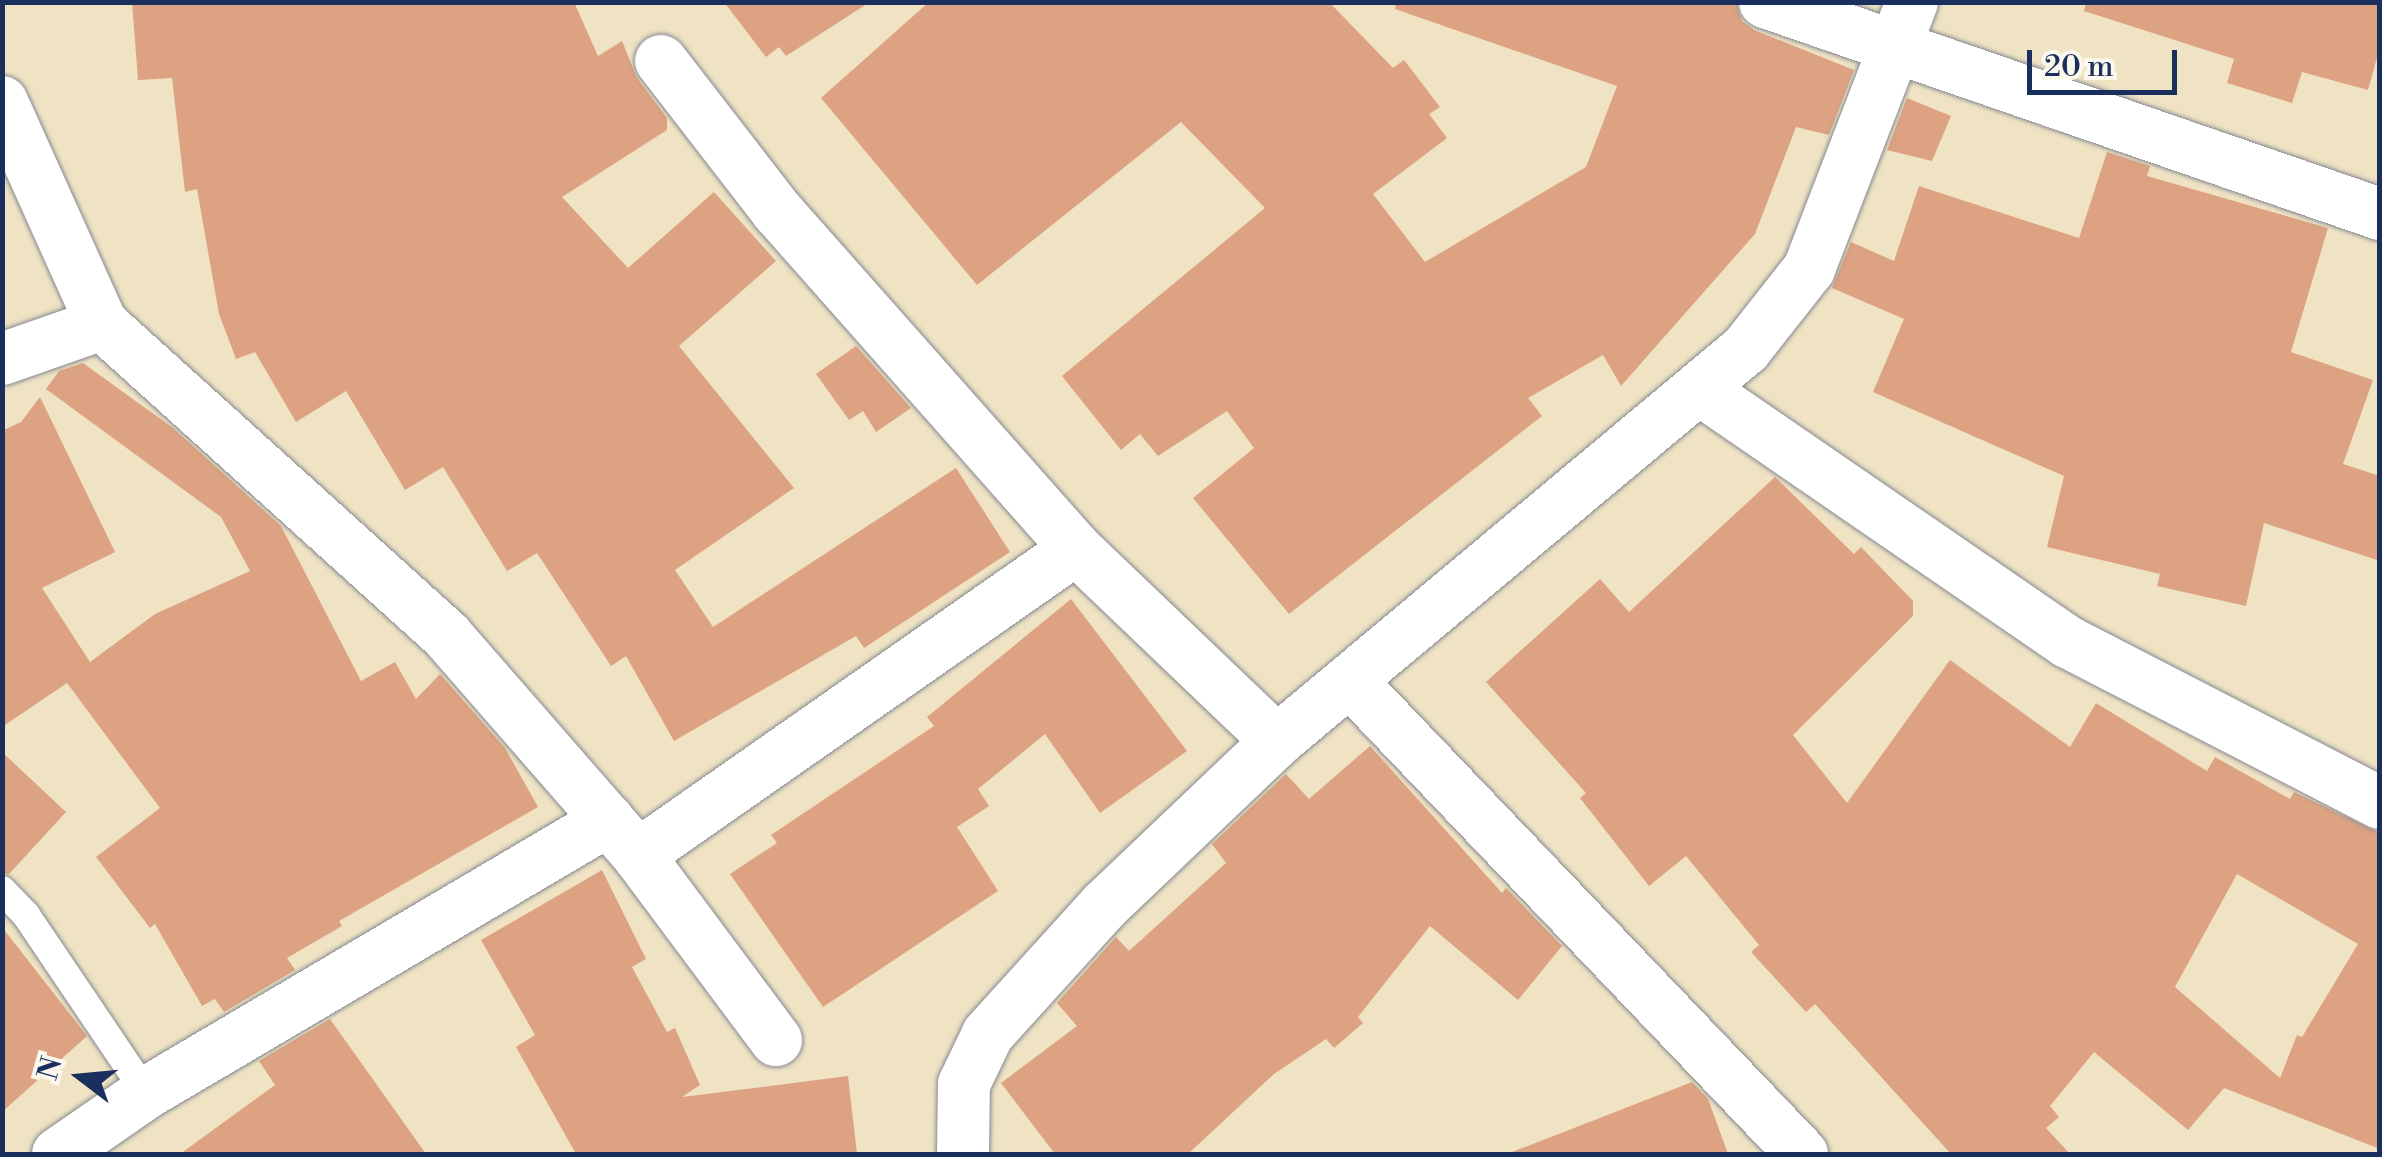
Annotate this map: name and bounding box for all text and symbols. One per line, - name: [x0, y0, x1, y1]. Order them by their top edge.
- scale bar: [2032, 30, 2182, 92]
- text: 20 m: [2044, 48, 2113, 86]
- north arrow: [30, 1027, 130, 1127]
- text: N: [31, 1053, 71, 1084]

